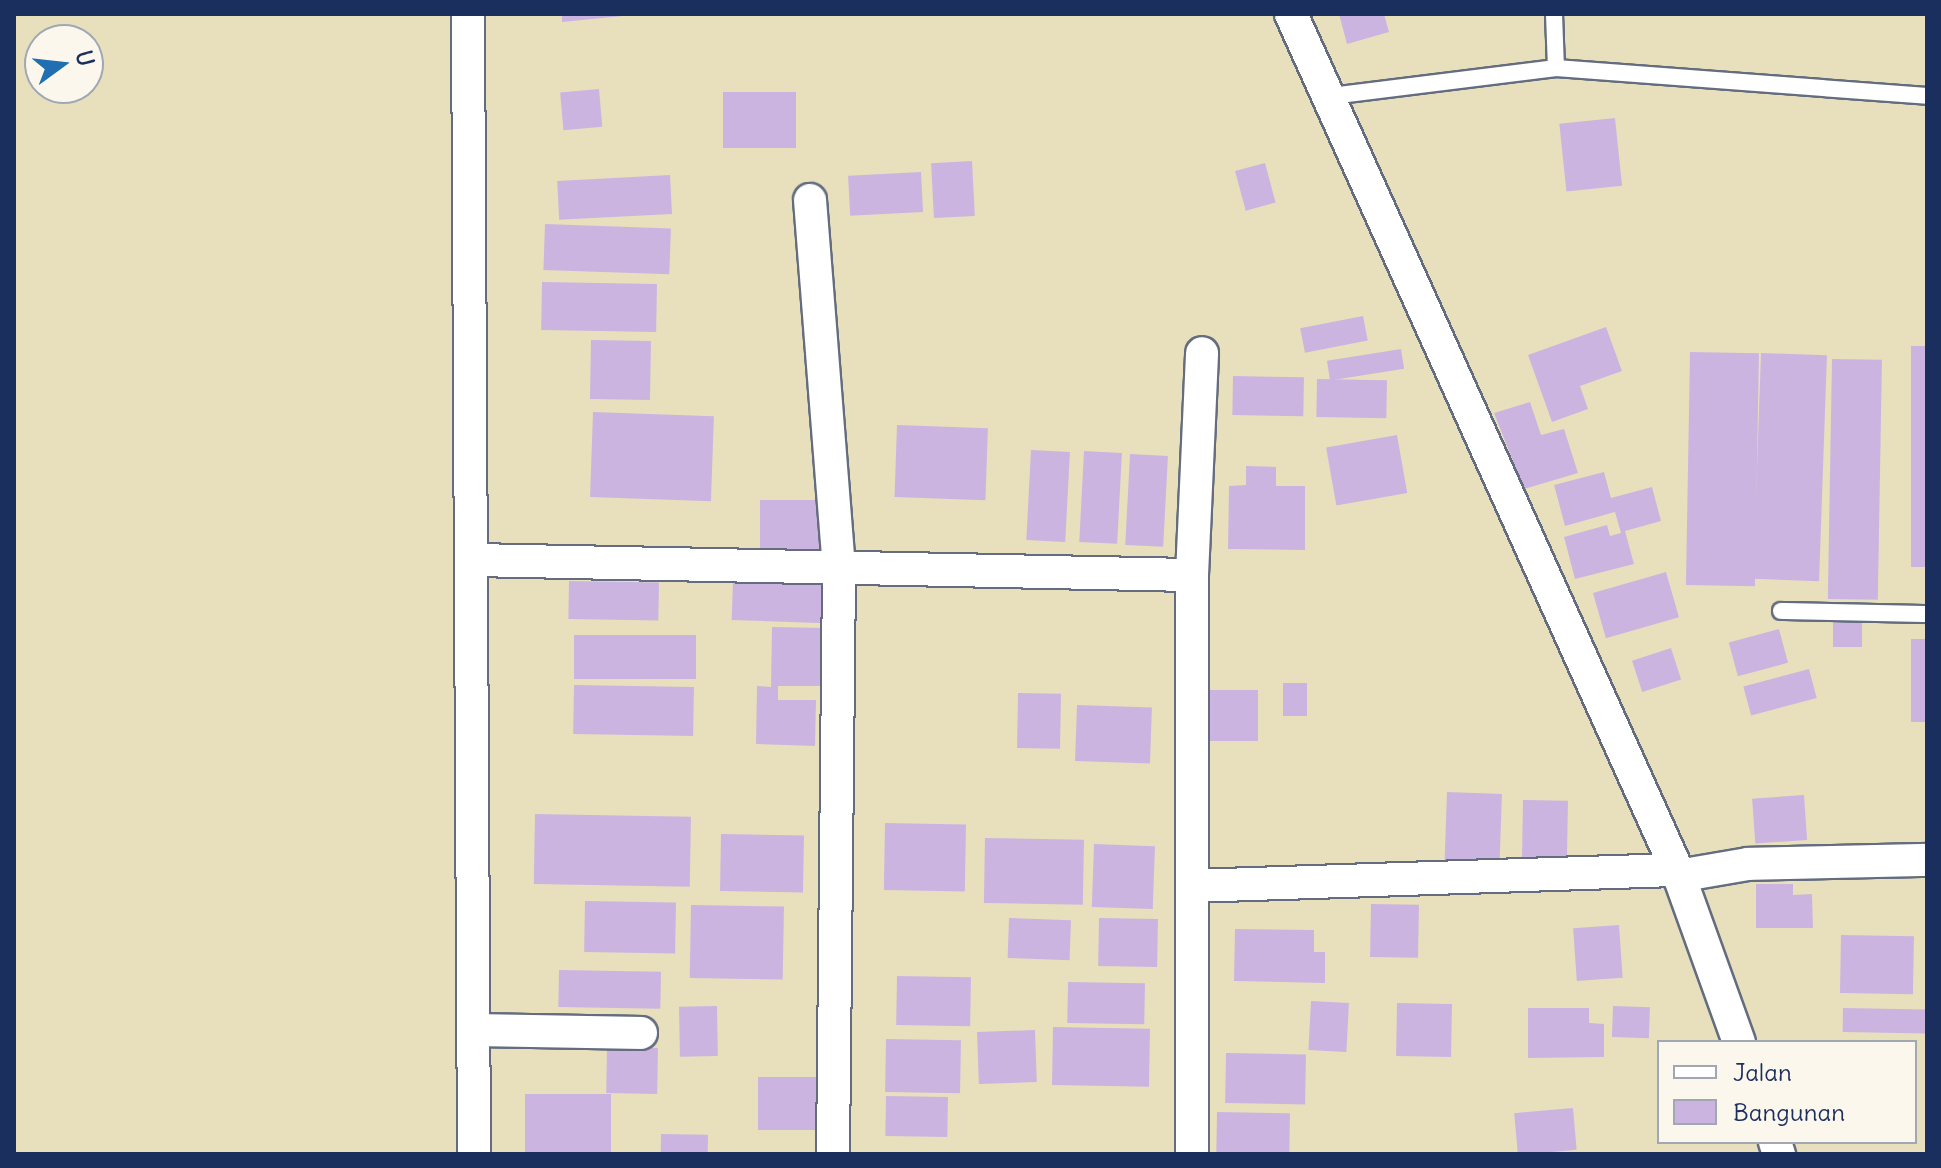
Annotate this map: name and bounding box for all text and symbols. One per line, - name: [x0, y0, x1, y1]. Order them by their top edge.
- north arrow: [24, 24, 104, 104]
- text: U: [70, 47, 101, 69]
- legend: [1657, 1040, 1917, 1144]
- text: Jalan: [1733, 1057, 1792, 1087]
- text: Bangunan: [1733, 1097, 1845, 1127]

